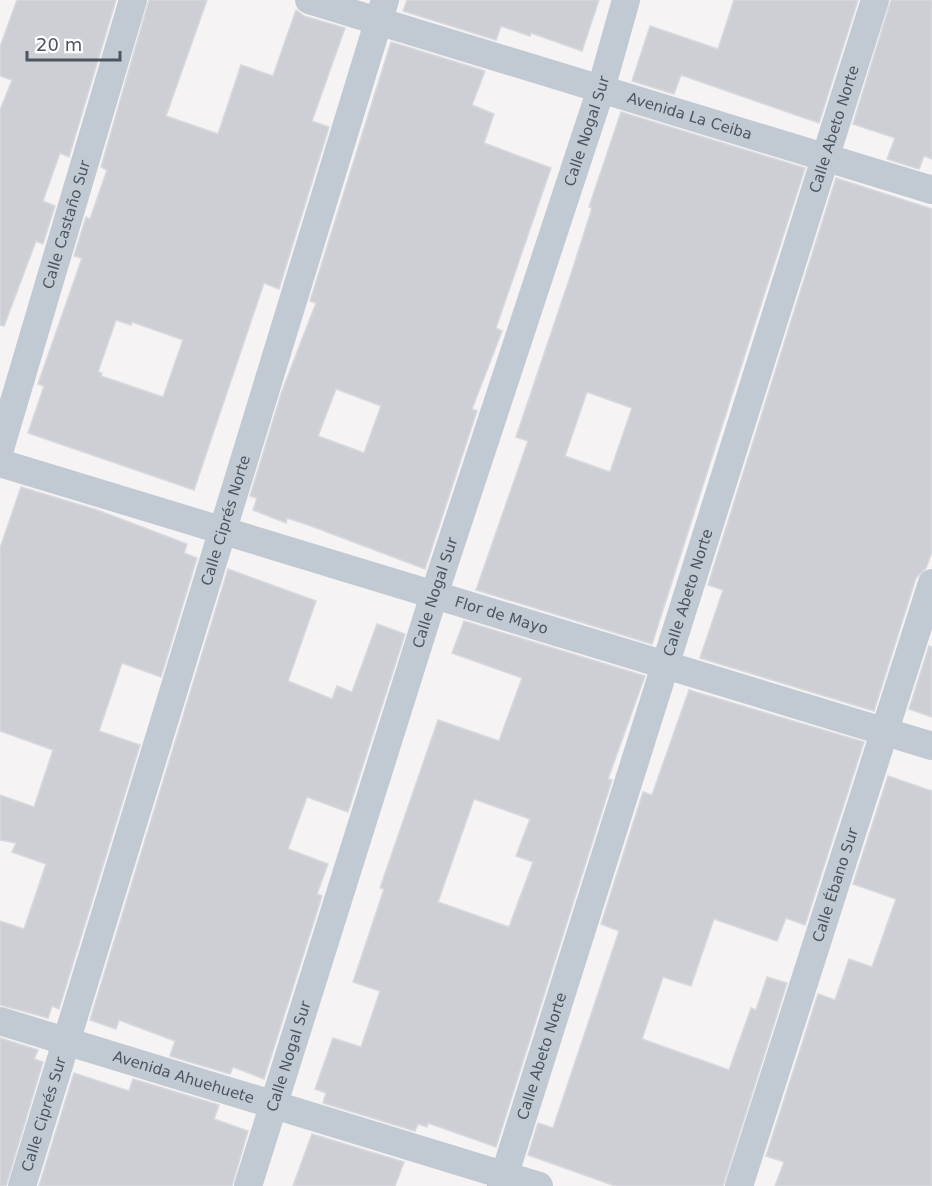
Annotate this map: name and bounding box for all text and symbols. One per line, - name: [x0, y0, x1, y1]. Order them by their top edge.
- scale bar: [27, 24, 120, 62]
- text: 20 m: [36, 34, 82, 55]
- street label: Calle Abeto Norte: [806, 63, 863, 195]
- street label: Calle Nogal Sur: [560, 73, 613, 189]
- street label: Avenida La Ceiba: [625, 89, 754, 144]
- street label: Calle Castaño Sur: [39, 157, 94, 291]
- street label: Calle Ciprés Norte: [197, 453, 254, 588]
- street label: Calle Abeto Norte: [660, 527, 717, 659]
- street label: Calle Nogal Sur: [409, 534, 462, 650]
- street label: Flor de Mayo: [452, 593, 550, 638]
- street label: Calle Ébano Sur: [809, 825, 862, 944]
- street label: Calle Abeto Norte: [513, 990, 570, 1122]
- street label: Calle Nogal Sur: [263, 998, 315, 1114]
- street label: Avenida Ahuehuete: [111, 1047, 256, 1107]
- street label: Calle Ciprés Sur: [18, 1054, 70, 1174]

